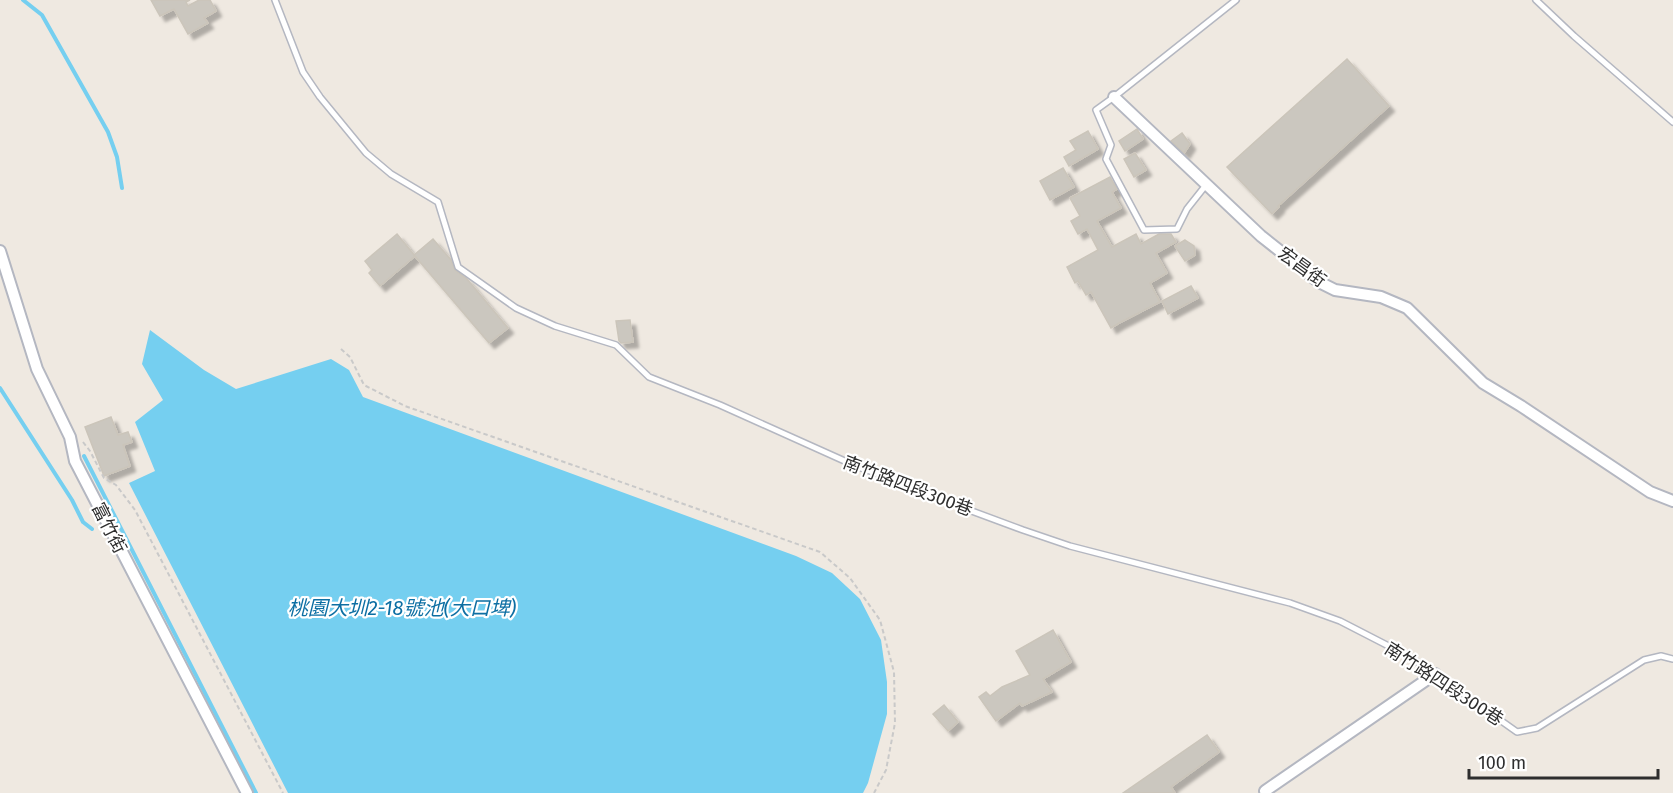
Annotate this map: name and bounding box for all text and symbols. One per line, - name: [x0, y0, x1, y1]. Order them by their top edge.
- street label: 宏昌街: [1274, 242, 1330, 292]
- street label: 南竹路四段300巷: [840, 451, 976, 521]
- street label: 富竹街: [87, 499, 131, 557]
- water label: 桃園大圳2-18號池(大口埤): [288, 596, 516, 620]
- street label: 南竹路四段300巷: [1381, 637, 1507, 731]
- scale bar: [1469, 742, 1658, 780]
- text: 100 m: [1478, 752, 1526, 774]

